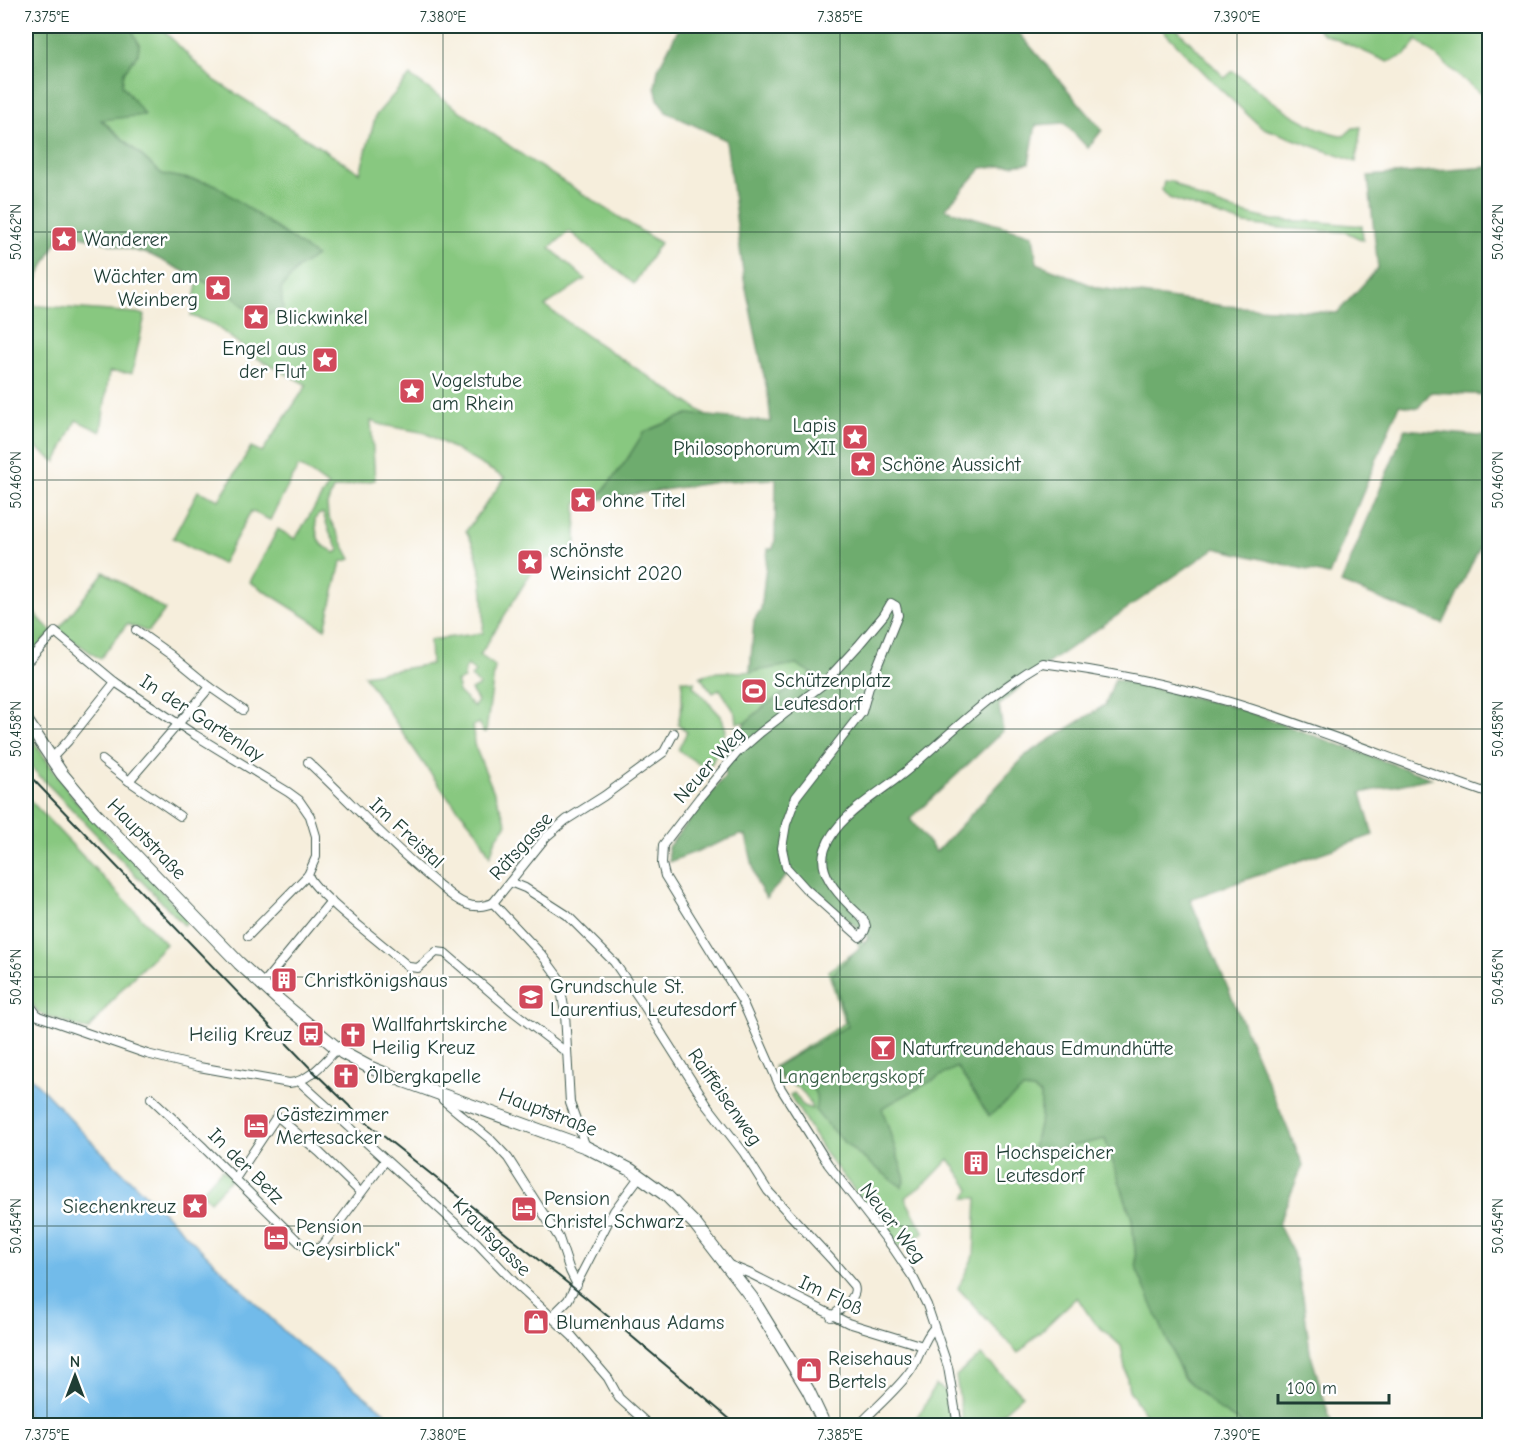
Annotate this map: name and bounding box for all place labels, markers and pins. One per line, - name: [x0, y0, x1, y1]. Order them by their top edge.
- place icon: Wanderer: [49, 224, 79, 254]
- place label: Wanderer: [84, 228, 168, 251]
- place label: Wächter am Weinberg: [94, 265, 198, 311]
- place icon: Wächter am Weinberg: [203, 273, 233, 303]
- place icon: Blickwinkel: [241, 302, 271, 332]
- place label: Blickwinkel: [276, 306, 368, 329]
- place label: Engel aus der Flut: [222, 337, 307, 383]
- place icon: Engel aus der Flut: [310, 345, 340, 375]
- place label: Vogelstube am Rhein: [432, 369, 522, 415]
- place icon: Vogelstube am Rhein: [397, 376, 427, 406]
- place label: Lapis Philosophorum XII: [673, 414, 836, 460]
- place icon: Lapis Philosophorum XII: [840, 422, 870, 452]
- place icon: Schöne Aussicht: [848, 449, 878, 479]
- place label: Schöne Aussicht: [882, 453, 1022, 476]
- place icon: ohne Titel: [568, 485, 598, 515]
- place label: ohne Titel: [602, 489, 686, 512]
- place label: schönste Weinsicht 2020: [550, 539, 683, 585]
- place icon: schönste Weinsicht 2020: [515, 547, 545, 577]
- place label: Schützenplatz Leutesdorf: [774, 669, 891, 715]
- sports icon: Schützenplatz Leutesdorf: [739, 676, 769, 706]
- building icon: Christkönigshaus: [269, 965, 299, 995]
- place label: Christkönigshaus: [304, 969, 447, 992]
- place label: Grundschule St. Laurentius, Leutesdorf: [550, 975, 737, 1021]
- school or university icon: Grundschule St. Laurentius, Leutesdorf: [516, 982, 546, 1012]
- place label: Wallfahrtskirche Heilig Kreuz: [372, 1013, 507, 1059]
- bus stop icon: Heilig Kreuz: [296, 1019, 326, 1049]
- church icon: Wallfahrtskirche Heilig Kreuz: [338, 1020, 368, 1050]
- place label: Heilig Kreuz: [189, 1023, 292, 1046]
- bar icon: Naturfreundehaus Edmundhütte: [868, 1033, 898, 1063]
- place label: Naturfreundehaus Edmundhütte: [902, 1037, 1174, 1060]
- church icon: Ölbergkapelle: [331, 1061, 361, 1091]
- place label: Ölbergkapelle: [366, 1065, 481, 1088]
- place label: Gästezimmer Mertesacker: [276, 1103, 388, 1149]
- hotel icon: Gästezimmer Mertesacker: [241, 1111, 271, 1141]
- place label: Hochspeicher Leutesdorf: [996, 1141, 1113, 1187]
- building icon: Hochspeicher Leutesdorf: [961, 1148, 991, 1178]
- place label: Pension Christel Schwarz: [544, 1187, 684, 1233]
- place icon: Siechenkreuz: [180, 1191, 210, 1221]
- hotel icon: Pension Christel Schwarz: [509, 1194, 539, 1224]
- place label: Siechenkreuz: [63, 1195, 176, 1218]
- place label: Pension "Geysirblick": [296, 1215, 400, 1261]
- hotel icon: Pension "Geysirblick": [261, 1223, 291, 1253]
- shop icon: Blumenhaus Adams: [521, 1307, 551, 1337]
- place label: Blumenhaus Adams: [556, 1311, 724, 1334]
- place label: Reisehaus Bertels: [828, 1347, 912, 1393]
- shop icon: Reisehaus Bertels: [794, 1355, 824, 1385]

